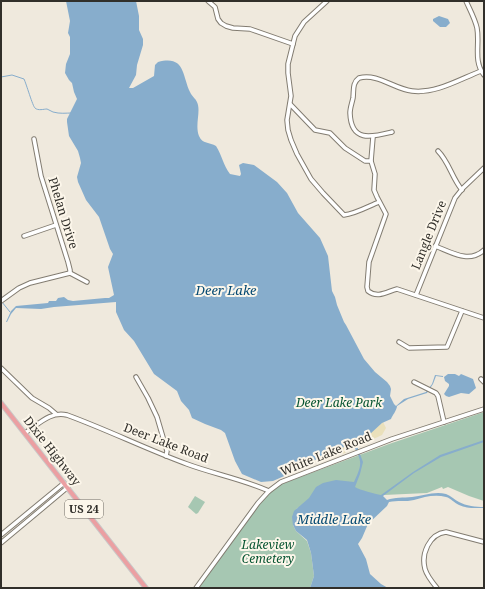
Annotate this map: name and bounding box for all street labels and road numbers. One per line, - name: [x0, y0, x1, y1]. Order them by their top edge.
- street label: Phelan Drive: [44, 175, 82, 251]
- street label: Langle Drive: [407, 198, 450, 272]
- street label: Dixie Highway: [20, 412, 85, 489]
- street label: Deer Lake Road: [121, 419, 212, 467]
- street label: White Lake Road: [278, 427, 375, 480]
- road number: US 24: [65, 500, 103, 518]

